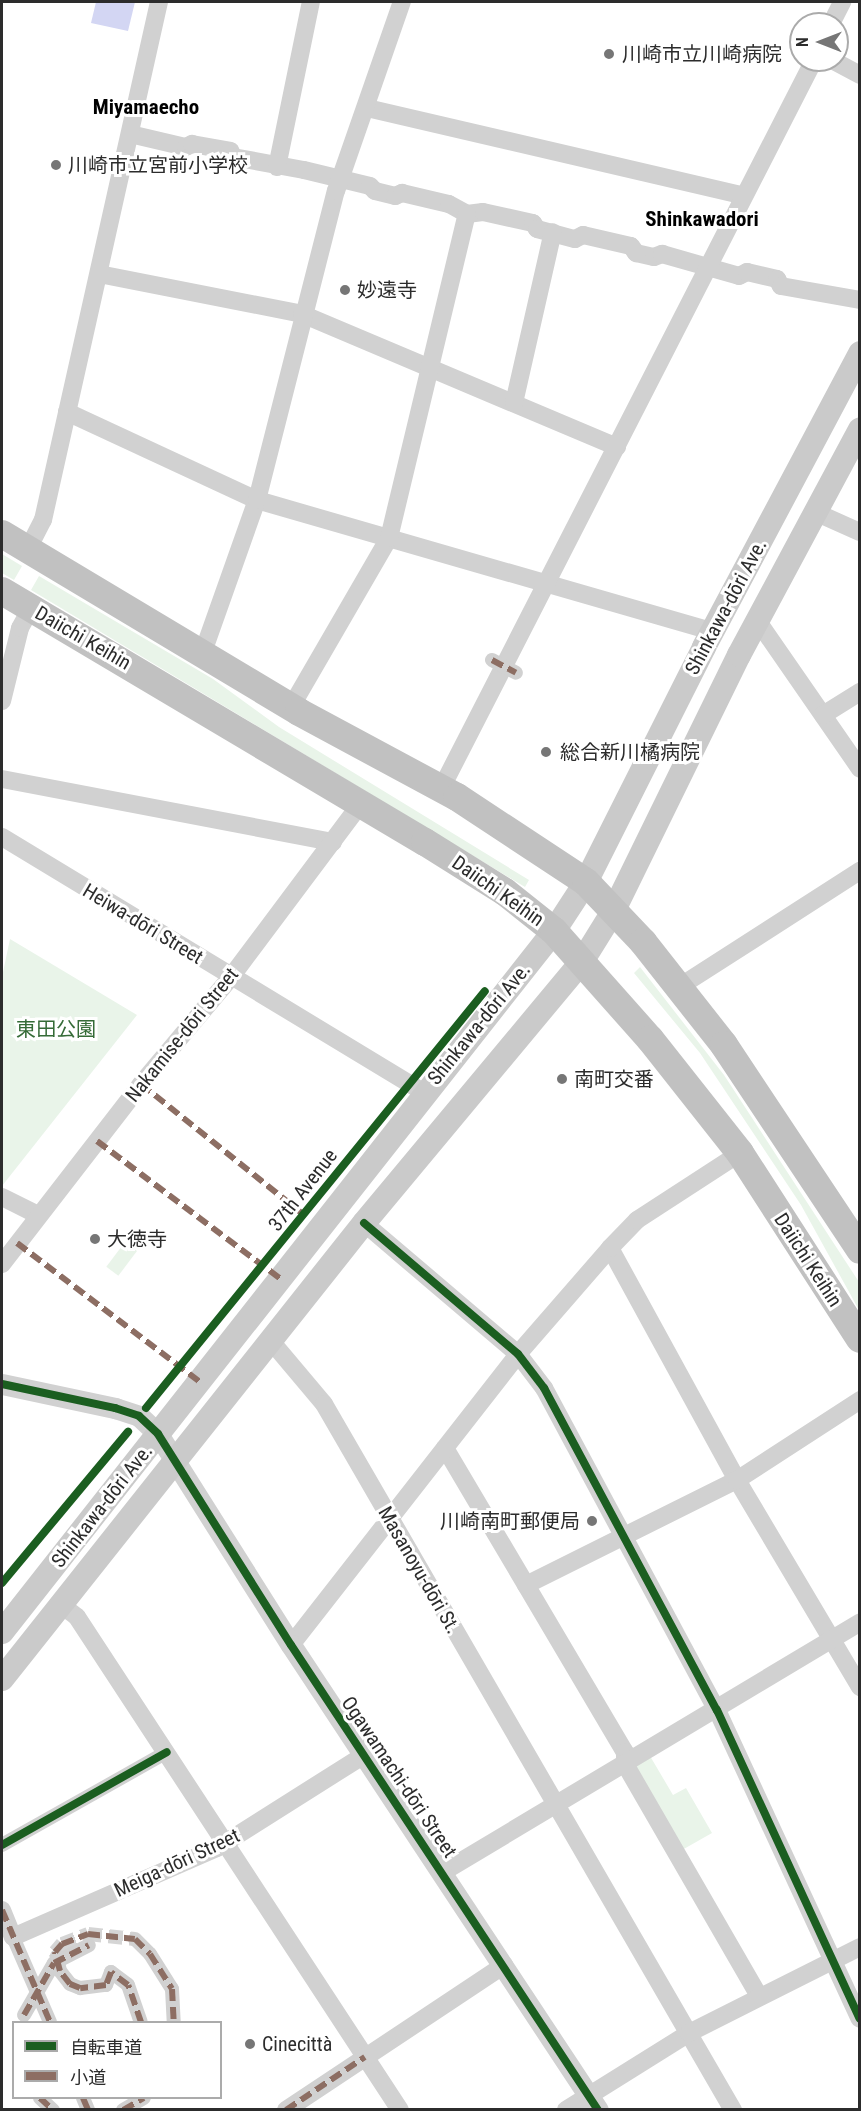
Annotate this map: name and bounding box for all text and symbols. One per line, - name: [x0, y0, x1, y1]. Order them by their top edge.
- north arrow: [789, 12, 849, 72]
- text: N: [793, 37, 812, 47]
- place label: 川崎市立川崎病院: [622, 42, 782, 66]
- marker: 川崎市立川崎病院: [600, 45, 618, 63]
- district label: Miyamaecho: [93, 94, 199, 120]
- place label: 川崎市立宮前小学校: [68, 153, 248, 177]
- marker: 川崎市立宮前小学校: [49, 158, 63, 172]
- district label: Shinkawadori: [645, 206, 759, 232]
- place label: 妙遠寺: [357, 278, 417, 302]
- marker: 妙遠寺: [338, 283, 352, 297]
- street label: Shinkawa-dōri Ave.: [680, 535, 772, 679]
- street label: Daiichi Keihin: [31, 601, 135, 675]
- place label: 総合新川橘病院: [560, 740, 700, 764]
- marker: 総合新川橘病院: [537, 743, 555, 761]
- street label: Daiichi Keihin: [447, 851, 549, 931]
- street label: Heiwa-dōri Street: [79, 879, 207, 969]
- street label: Shinkawa-dōri Ave.: [423, 958, 535, 1090]
- street label: Nakamise-dōri Street: [121, 963, 243, 1107]
- park label: 東田公園: [16, 1017, 96, 1041]
- place label: 南町交番: [574, 1067, 654, 1091]
- marker: 南町交番: [555, 1072, 569, 1086]
- street label: 37th Avenue: [264, 1144, 342, 1236]
- street label: Daiichi Keihin: [769, 1209, 847, 1311]
- place label: 大徳寺: [107, 1227, 167, 1251]
- marker: 大徳寺: [88, 1232, 102, 1246]
- street label: Shinkawa-dōri Ave.: [46, 1440, 158, 1572]
- street label: Masanoyu-dōri St.: [373, 1502, 465, 1638]
- place label: 川崎南町郵便局: [440, 1509, 580, 1533]
- marker: 川崎南町郵便局: [585, 1514, 599, 1528]
- street label: Ogawamachi-dōri Street: [336, 1692, 462, 1862]
- street label: Meiga-dōri Street: [110, 1823, 244, 1903]
- legend: [12, 2021, 222, 2099]
- place label: Cinecittà: [262, 2032, 332, 2056]
- text: 自転車道: [70, 2037, 142, 2058]
- marker: Cinecittà: [243, 2037, 257, 2051]
- text: 小道: [70, 2067, 106, 2088]

